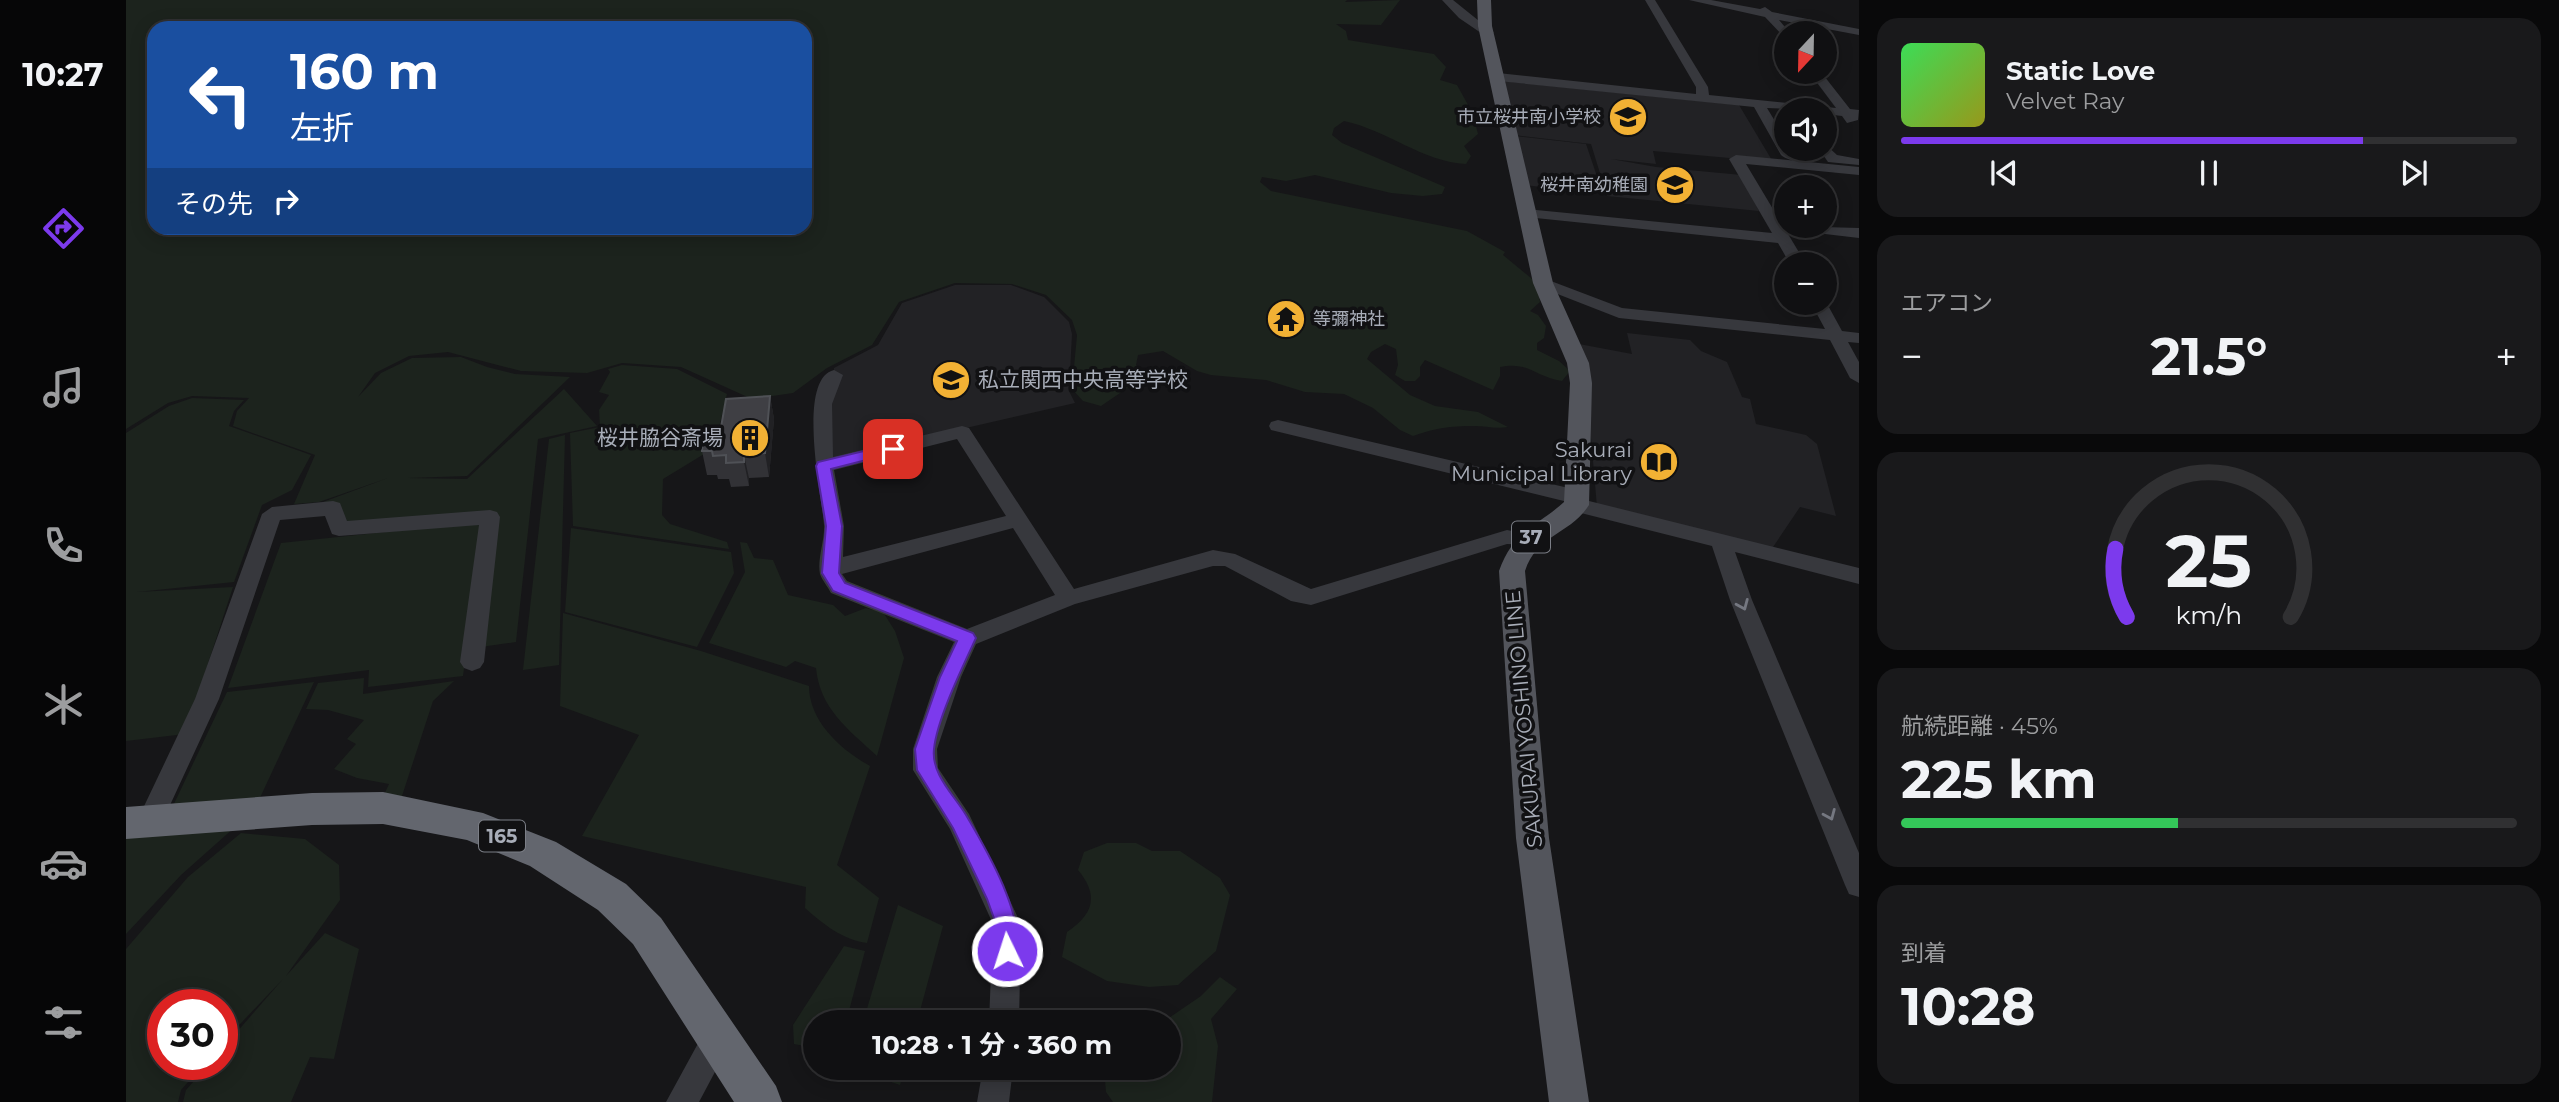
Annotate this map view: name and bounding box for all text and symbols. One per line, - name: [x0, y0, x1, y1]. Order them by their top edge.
- north arrow: [1774, 21, 1838, 84]
- map controls: [1774, 21, 1837, 315]
- text: 160 m: [290, 42, 439, 101]
- icon: left: [175, 49, 266, 140]
- text: 10:27: [22, 55, 104, 94]
- text: Static Love: [2006, 55, 2155, 87]
- text: Velvet Ray: [2006, 87, 2124, 115]
- school or university icon: 市立桜井南小学校: [1607, 96, 1649, 138]
- button: sound: [1774, 98, 1837, 161]
- place label: 市立桜井南小学校: [1457, 106, 1601, 128]
- text: 左折: [290, 108, 354, 147]
- icon: previous: [1985, 154, 2023, 192]
- icon: pause: [2190, 154, 2228, 192]
- icon: next: [2395, 154, 2433, 192]
- school or university icon: 桜井南幼稚園: [1654, 164, 1696, 206]
- place label: 桜井南幼稚園: [1540, 174, 1648, 196]
- button: +: [1774, 175, 1837, 238]
- icon: right: [267, 182, 305, 220]
- text: その先: [175, 188, 253, 220]
- icon: directions: [39, 204, 88, 253]
- button: −: [1774, 252, 1837, 315]
- text: エアコン: [1901, 289, 1993, 317]
- temple icon: 等彌神社: [1265, 298, 1307, 340]
- place label: 等彌神社: [1313, 308, 1385, 330]
- text: 21.5°: [2150, 325, 2268, 388]
- text: −: [1901, 333, 1923, 380]
- text: +: [2495, 333, 2517, 380]
- school or university icon: 私立関西中央高等学校: [930, 359, 972, 401]
- icon: music: [39, 363, 88, 412]
- place label: 私立関西中央高等学校: [978, 367, 1188, 392]
- building icon: 桜井脇谷斎場: [729, 417, 771, 459]
- pin: [863, 419, 923, 479]
- place label: 桜井脇谷斎場: [597, 425, 723, 450]
- icon: arrive: [874, 430, 912, 468]
- place label: Sakurai Municipal Library: [1451, 437, 1633, 486]
- library icon: Sakurai Municipal Library: [1638, 441, 1680, 483]
- text: 25: [2166, 517, 2252, 605]
- icon: phone: [39, 521, 88, 570]
- road number: 37: [1512, 522, 1550, 552]
- street label: SAKURAI YOSHINO LINE: [1500, 589, 1547, 849]
- one-way arrow: [1735, 598, 1749, 610]
- text: km/h: [2176, 600, 2242, 630]
- icon: climate: [39, 680, 88, 729]
- text: 航続距離 · 45%: [1901, 712, 2058, 740]
- text: 225 km: [1901, 748, 2096, 811]
- one-way arrow: [1822, 809, 1836, 821]
- road number: 165: [479, 820, 525, 852]
- icon: car: [39, 839, 88, 888]
- position arrow: [970, 914, 1044, 988]
- text: 到着: [1901, 939, 1947, 967]
- text: 10:28: [1901, 975, 2035, 1038]
- speed limit sign: 30: [147, 989, 238, 1080]
- icon: filters: [39, 998, 88, 1047]
- text: 10:28 · 1 分 · 360 m: [872, 1029, 1112, 1061]

